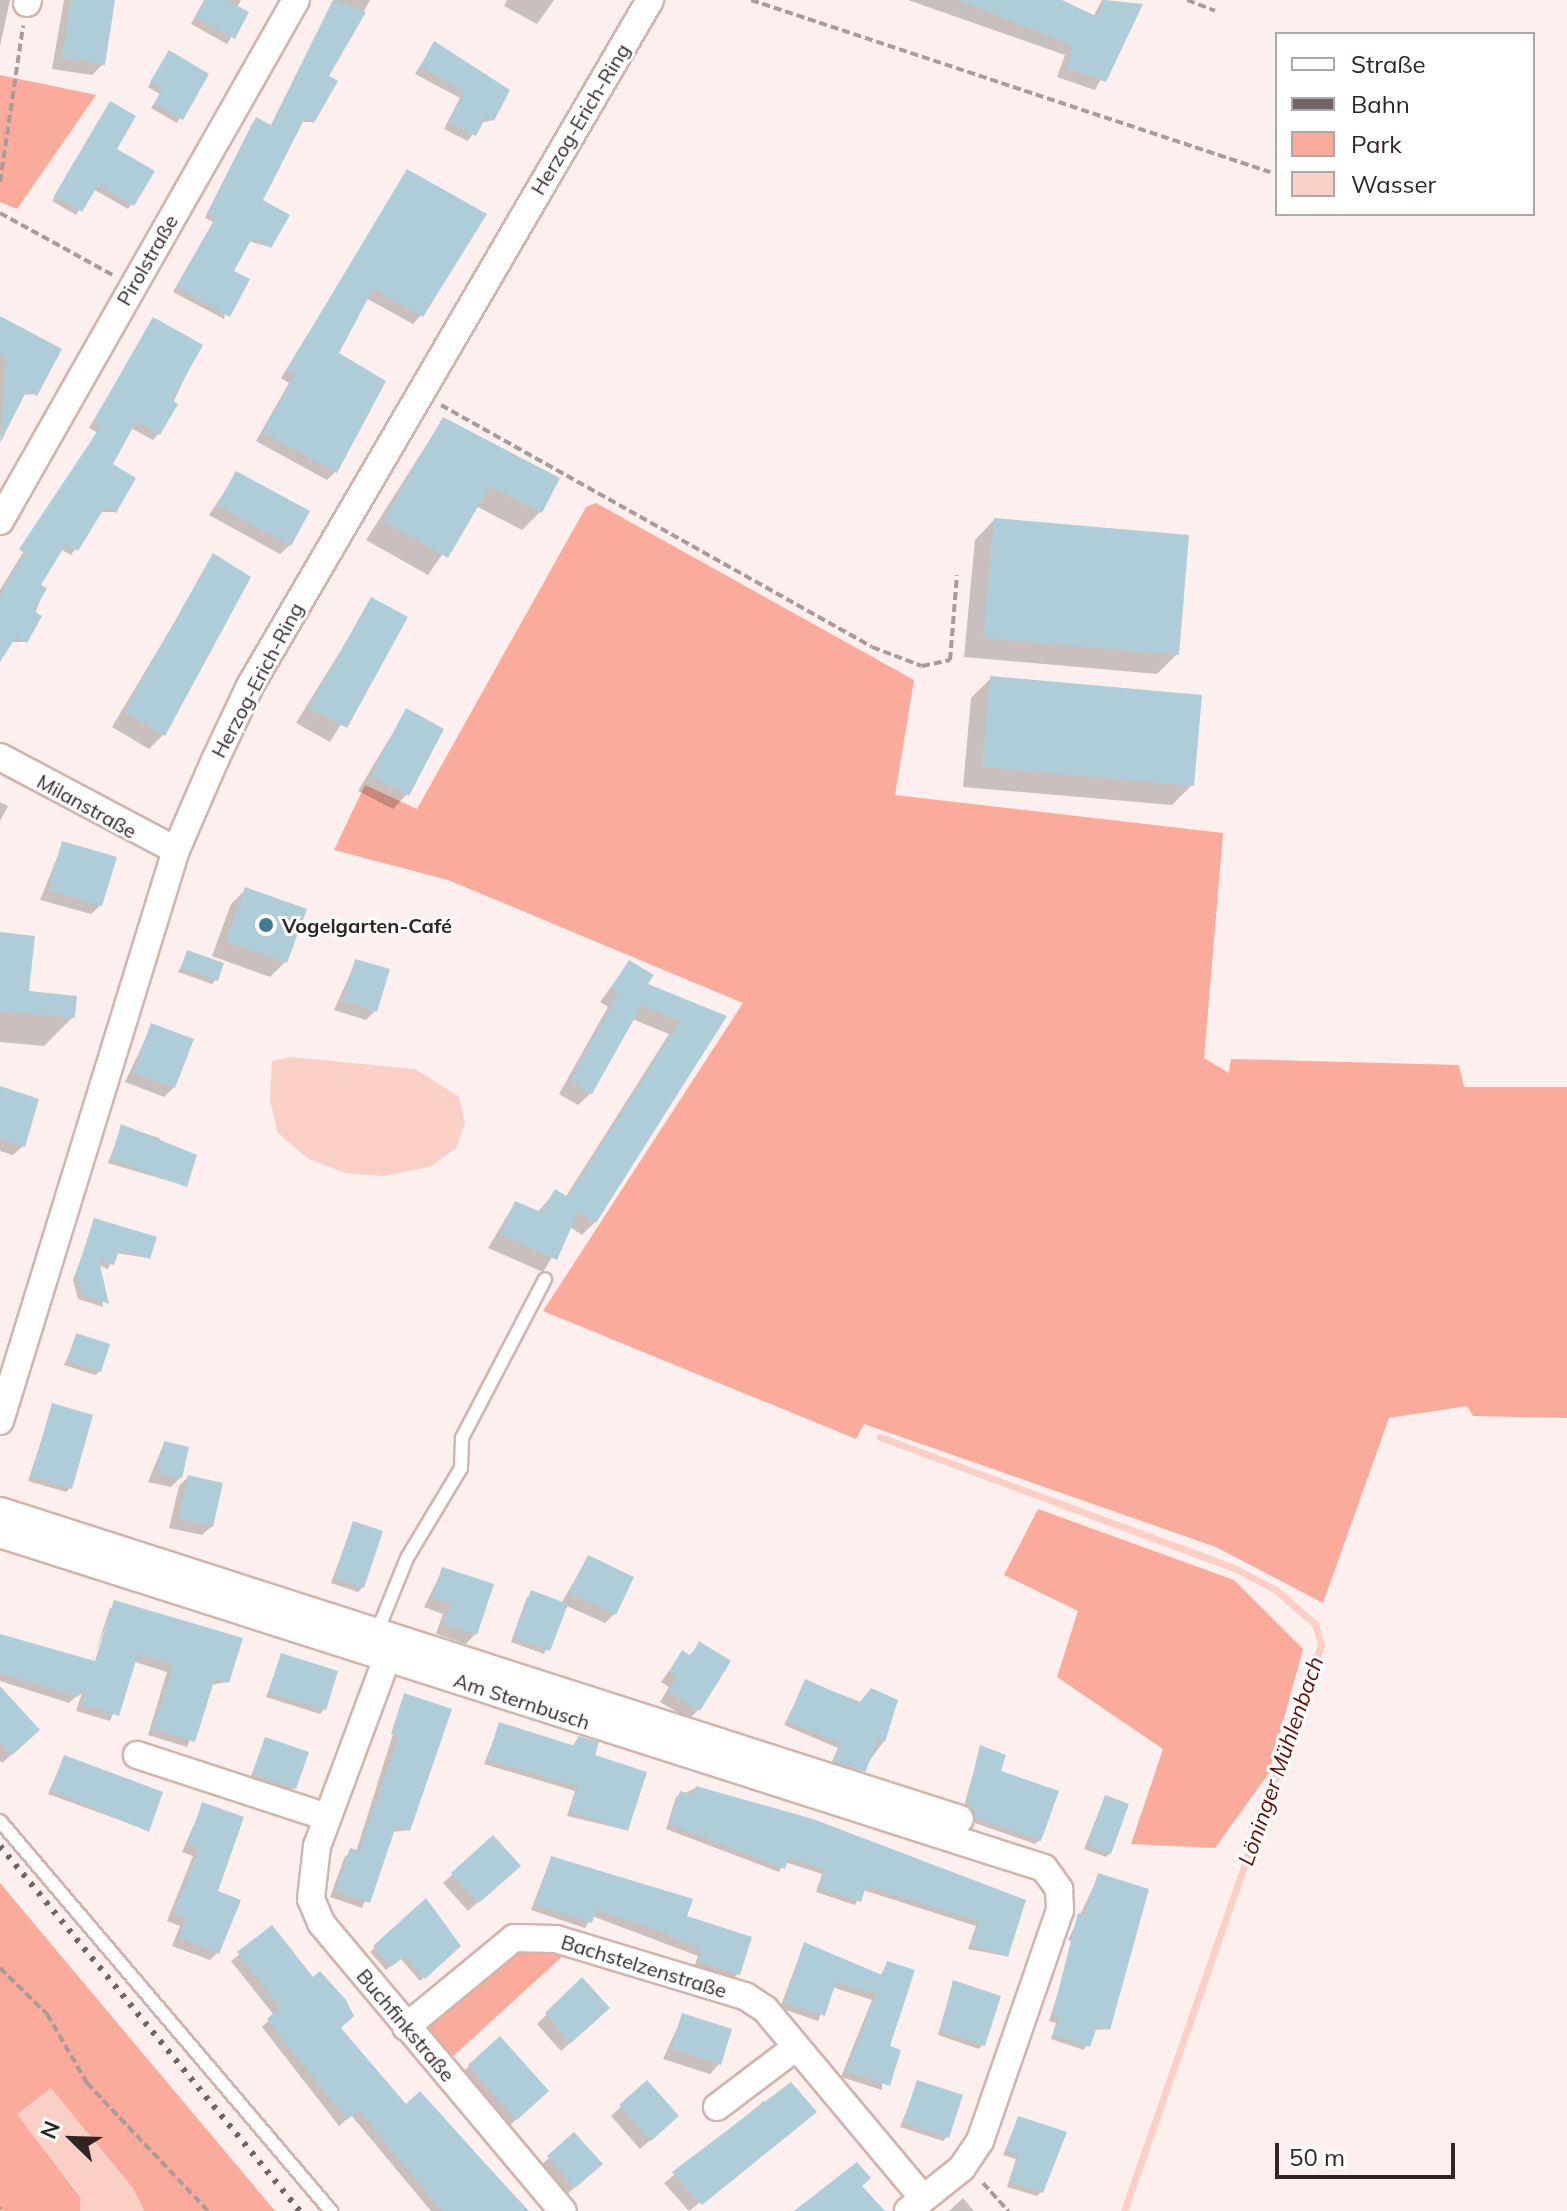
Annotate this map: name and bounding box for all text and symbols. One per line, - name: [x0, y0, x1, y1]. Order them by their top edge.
- legend: [1275, 32, 1535, 216]
- street label: Herzog-Erich-Ring: [525, 39, 635, 199]
- text: Straße: [1351, 49, 1426, 79]
- text: Bahn: [1351, 89, 1410, 119]
- text: Park: [1351, 129, 1402, 159]
- text: Wasser: [1351, 169, 1436, 199]
- street label: Pirolstraße: [111, 210, 183, 310]
- street label: Herzog-Erich-Ring: [206, 598, 308, 762]
- street label: Milanstraße: [33, 769, 141, 843]
- place label: Vogelgarten-Café: [282, 913, 452, 937]
- marker: Vogelgarten-Café: [257, 916, 275, 934]
- water label: Löninger Mühlenbach: [1233, 1653, 1329, 1869]
- street label: Am Sternbusch: [451, 1668, 593, 1734]
- street label: Bachstelzenstraße: [558, 1929, 730, 2003]
- street label: Buchfinkstraße: [352, 1964, 460, 2086]
- north arrow: [32, 2099, 112, 2179]
- text: N: [34, 2117, 66, 2143]
- scale bar: [1279, 2127, 1459, 2177]
- text: 50 m: [1289, 2142, 1345, 2172]

